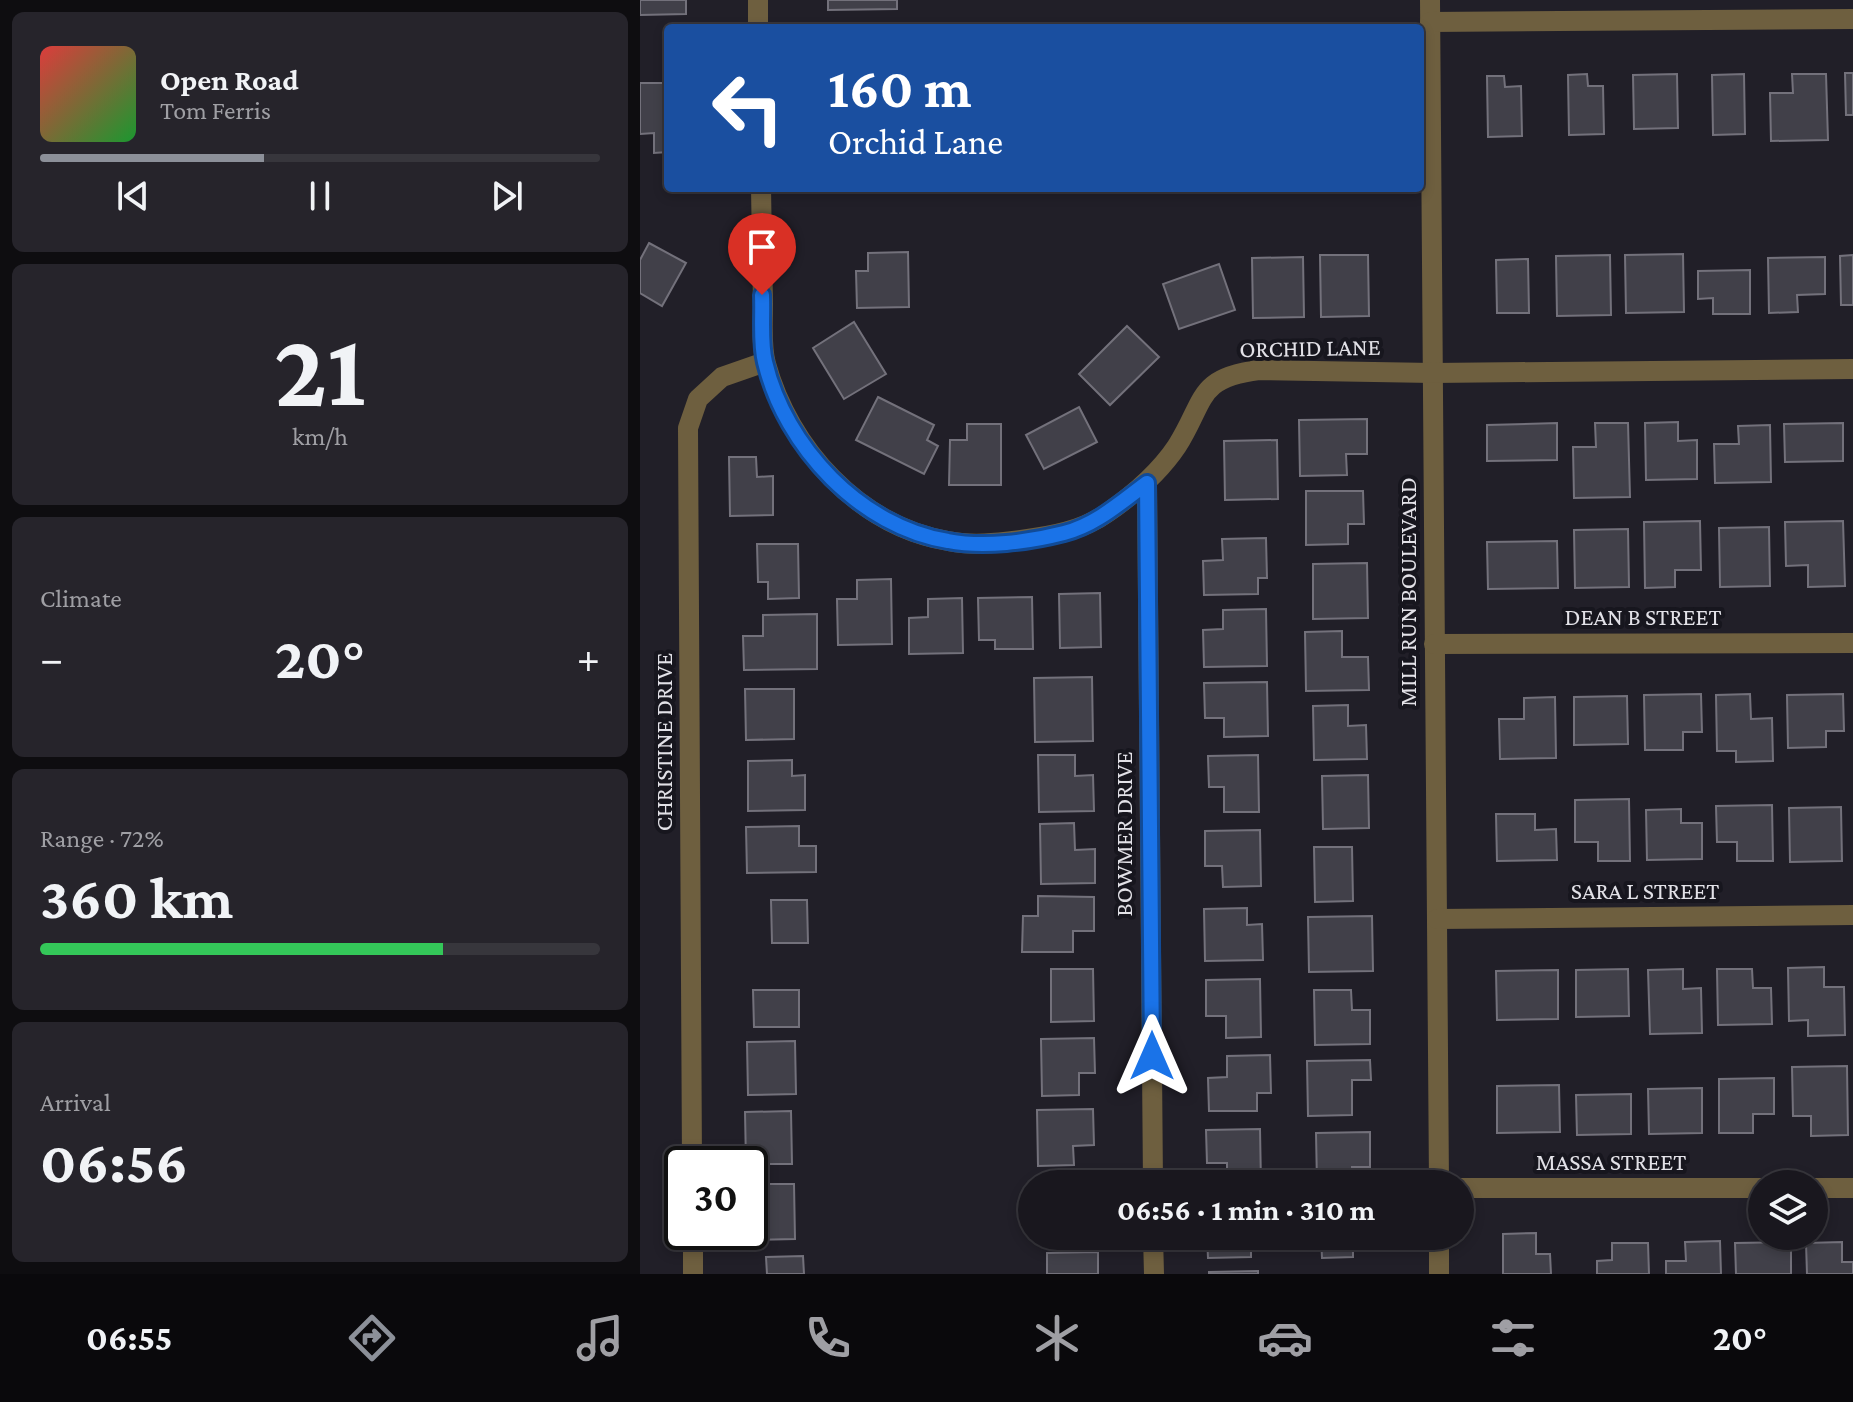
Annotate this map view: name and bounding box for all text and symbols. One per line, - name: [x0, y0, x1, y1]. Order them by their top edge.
- icon: left: [696, 56, 800, 160]
- text: 160 m: [828, 57, 972, 119]
- text: Open Road: [160, 63, 299, 96]
- text: Tom Ferris: [160, 96, 271, 125]
- text: Orchid Lane: [828, 122, 1003, 162]
- icon: previous: [111, 174, 155, 218]
- icon: pause: [298, 174, 342, 218]
- icon: next: [485, 174, 529, 218]
- pin: [728, 213, 796, 295]
- icon: arrive: [740, 225, 784, 269]
- text: 21: [274, 312, 366, 427]
- street label: ORCHID LANE: [1239, 333, 1381, 362]
- text: km/h: [292, 422, 348, 451]
- street label: MILL RUN BOULEVARD: [1394, 477, 1421, 707]
- text: Climate: [40, 584, 122, 613]
- street label: DEAN B STREET: [1564, 603, 1722, 630]
- text: 20°: [275, 624, 365, 691]
- text: −: [40, 634, 63, 682]
- text: +: [577, 634, 600, 682]
- street label: CHRISTINE DRIVE: [650, 653, 677, 831]
- street label: BOWMER DRIVE: [1110, 752, 1137, 916]
- text: Range · 72%: [40, 824, 164, 853]
- text: 360 km: [40, 864, 233, 931]
- street label: SARA L STREET: [1571, 877, 1719, 904]
- position arrow: [1110, 1014, 1194, 1098]
- text: Arrival: [40, 1088, 111, 1117]
- text: 06:56: [40, 1128, 188, 1195]
- speed limit sign: 30: [664, 1146, 768, 1250]
- street label: MASSA STREET: [1536, 1148, 1686, 1175]
- map controls: [1748, 1170, 1828, 1250]
- button: layers: [1748, 1170, 1828, 1250]
- text: 06:56 · 1 min · 310 m: [1117, 1193, 1375, 1226]
- icon: directions: [344, 1310, 400, 1366]
- icon: music: [572, 1310, 628, 1366]
- icon: phone: [800, 1310, 856, 1366]
- icon: climate: [1029, 1310, 1085, 1366]
- icon: car: [1257, 1310, 1313, 1366]
- icon: filters: [1485, 1310, 1541, 1366]
- text: 06:55: [86, 1318, 172, 1358]
- text: 20°: [1713, 1318, 1767, 1358]

